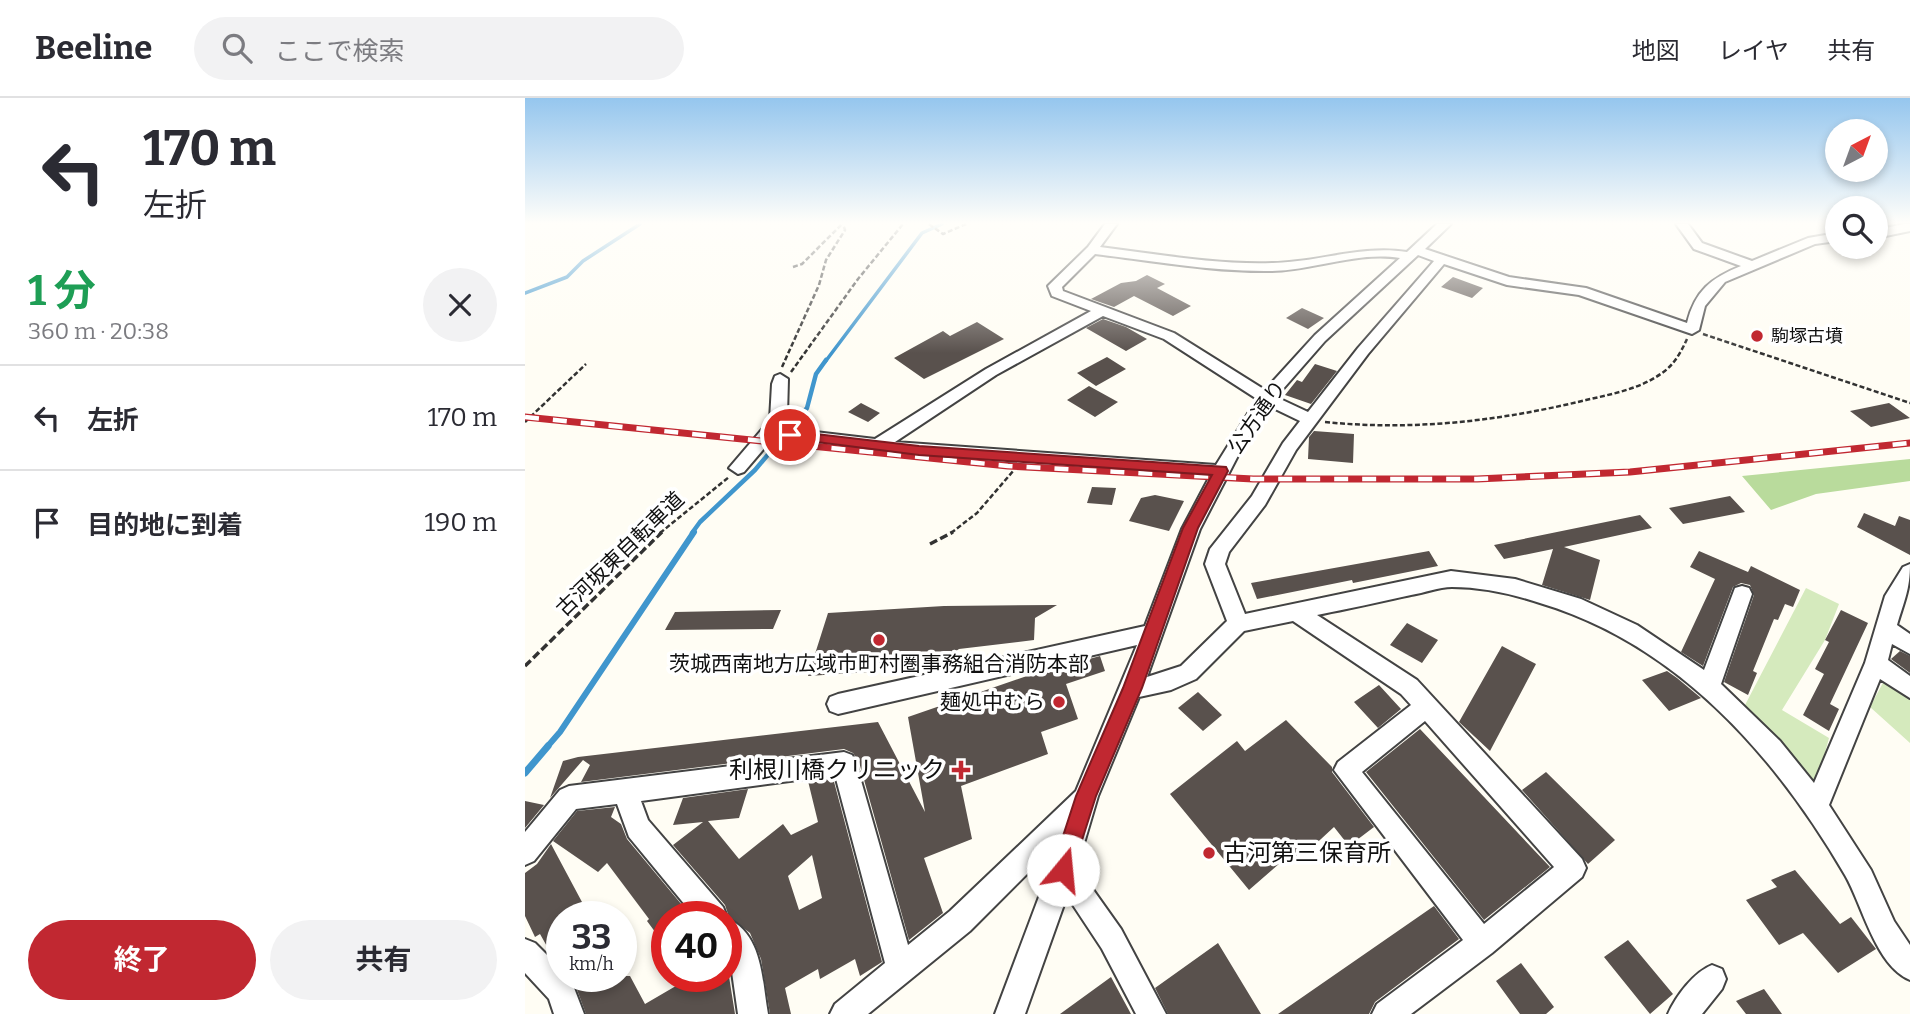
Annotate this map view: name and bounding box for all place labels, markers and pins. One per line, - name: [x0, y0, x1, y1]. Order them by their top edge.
- place label: 駒塚古墳: [1771, 325, 1843, 347]
- marker: 駒塚古墳: [1749, 328, 1765, 344]
- pin: [760, 405, 820, 465]
- marker: 茨城西南地方広域市町村圏事務組合消防本部: [871, 632, 887, 648]
- place label: 茨城西南地方広域市町村圏事務組合消防本部: [669, 651, 1089, 677]
- place label: 麺処中むら: [940, 689, 1045, 715]
- marker: 麺処中むら: [1051, 694, 1067, 710]
- place label: 利根川橋クリニック: [729, 756, 945, 784]
- marker: 利根川橋クリニック: [951, 760, 971, 780]
- place label: 古河第三保育所: [1223, 839, 1391, 867]
- marker: 古河第三保育所: [1201, 845, 1217, 861]

